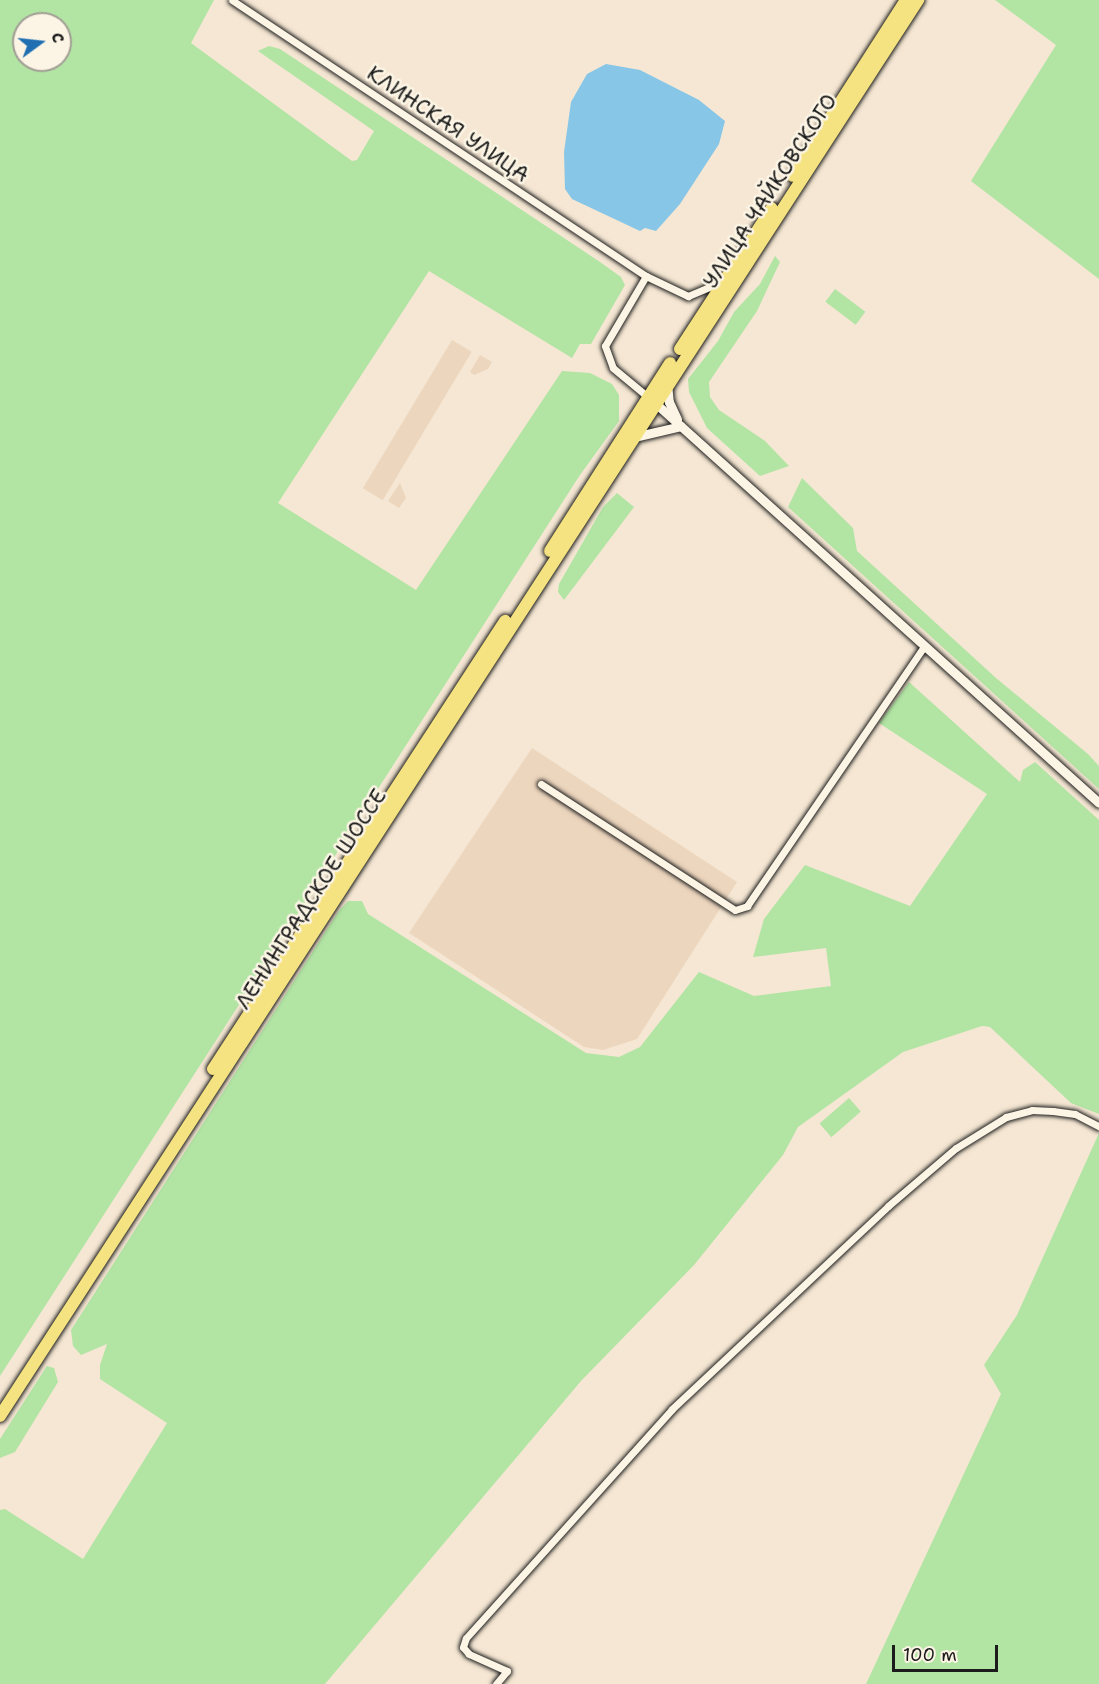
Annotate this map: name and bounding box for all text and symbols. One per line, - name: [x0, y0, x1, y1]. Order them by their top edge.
- north arrow: [12, 12, 72, 72]
- text: С: [47, 30, 69, 45]
- street label: КЛИНСКАЯ УЛИЦА: [362, 60, 534, 188]
- street label: УЛИЦА ЧАЙКОВСКОГО: [698, 89, 842, 293]
- street label: ЛЕНИНГРАДСКОЕ ШОССЕ: [230, 784, 392, 1014]
- scale bar: [895, 1633, 1002, 1671]
- text: 100 m: [903, 1643, 957, 1667]

